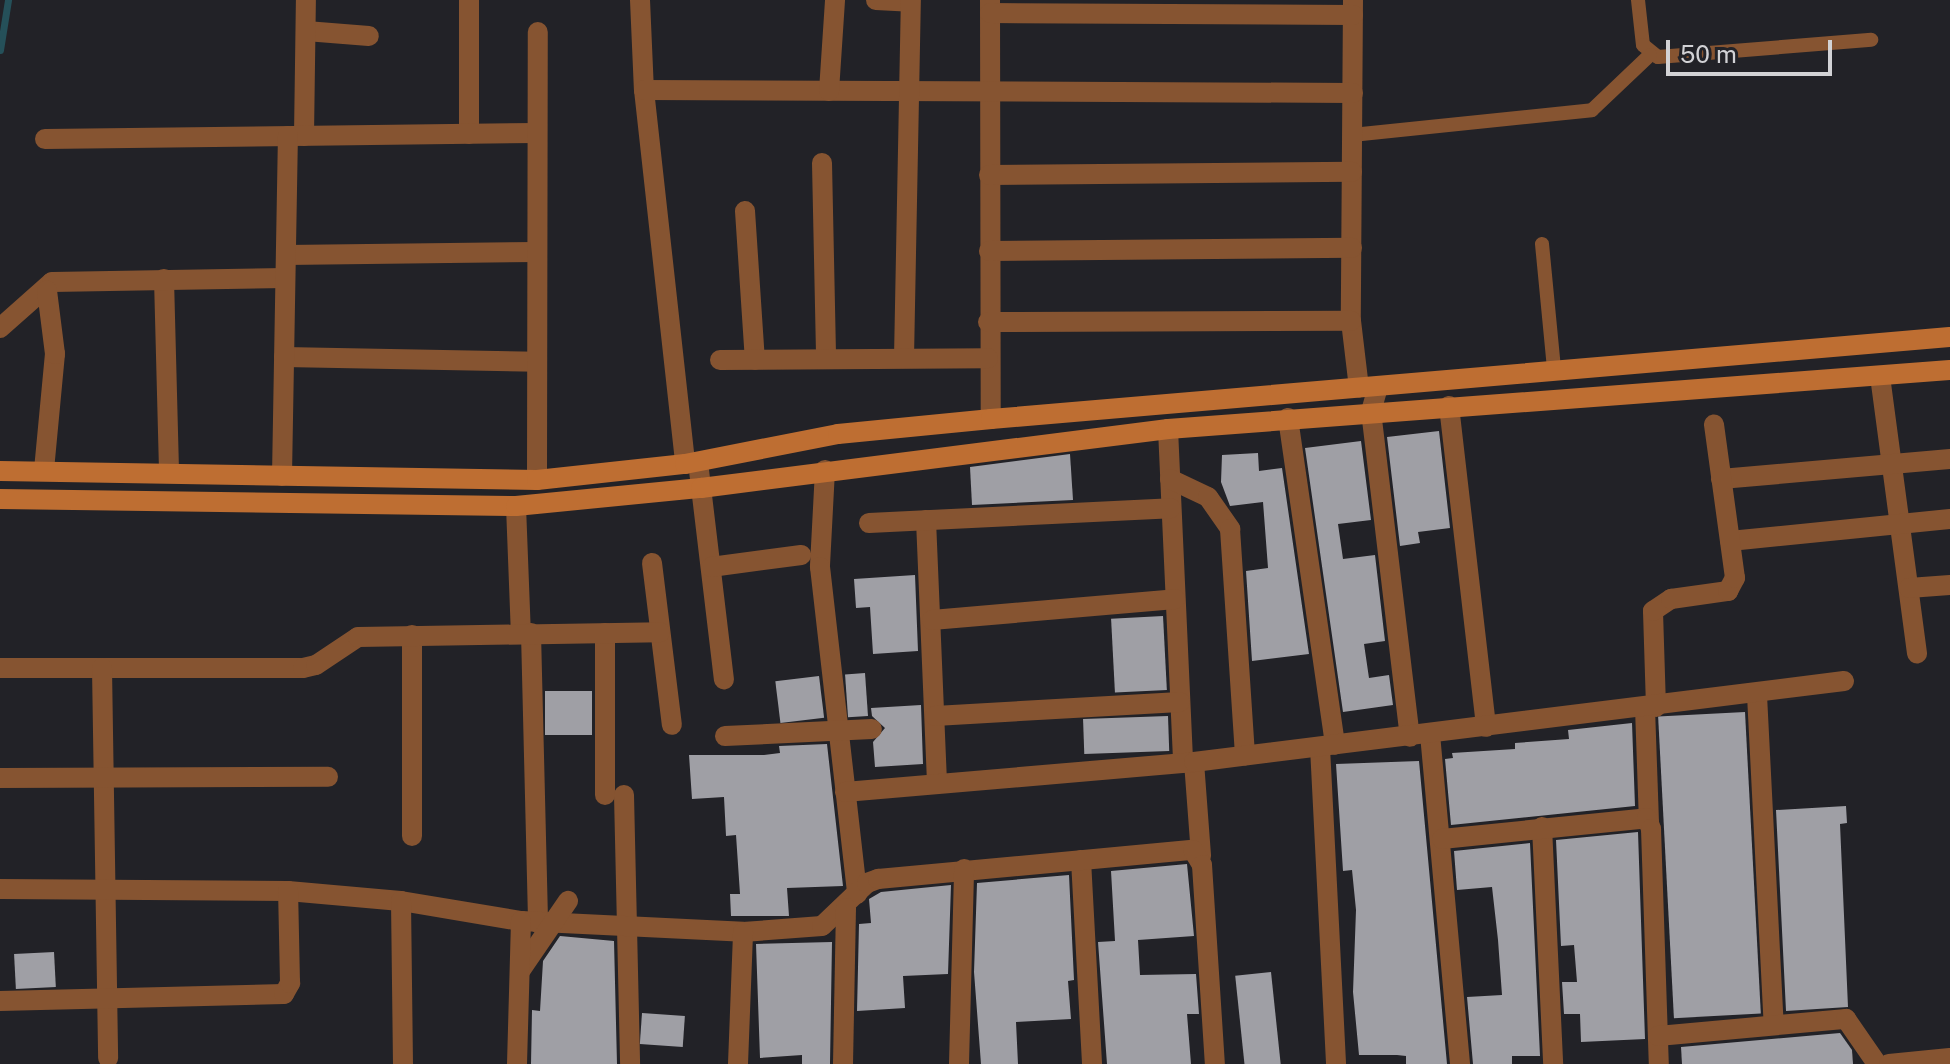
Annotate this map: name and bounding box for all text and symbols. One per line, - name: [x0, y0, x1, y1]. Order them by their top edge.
- scale bar: [1670, 24, 1836, 74]
- text: 50 m: [1680, 40, 1737, 68]

